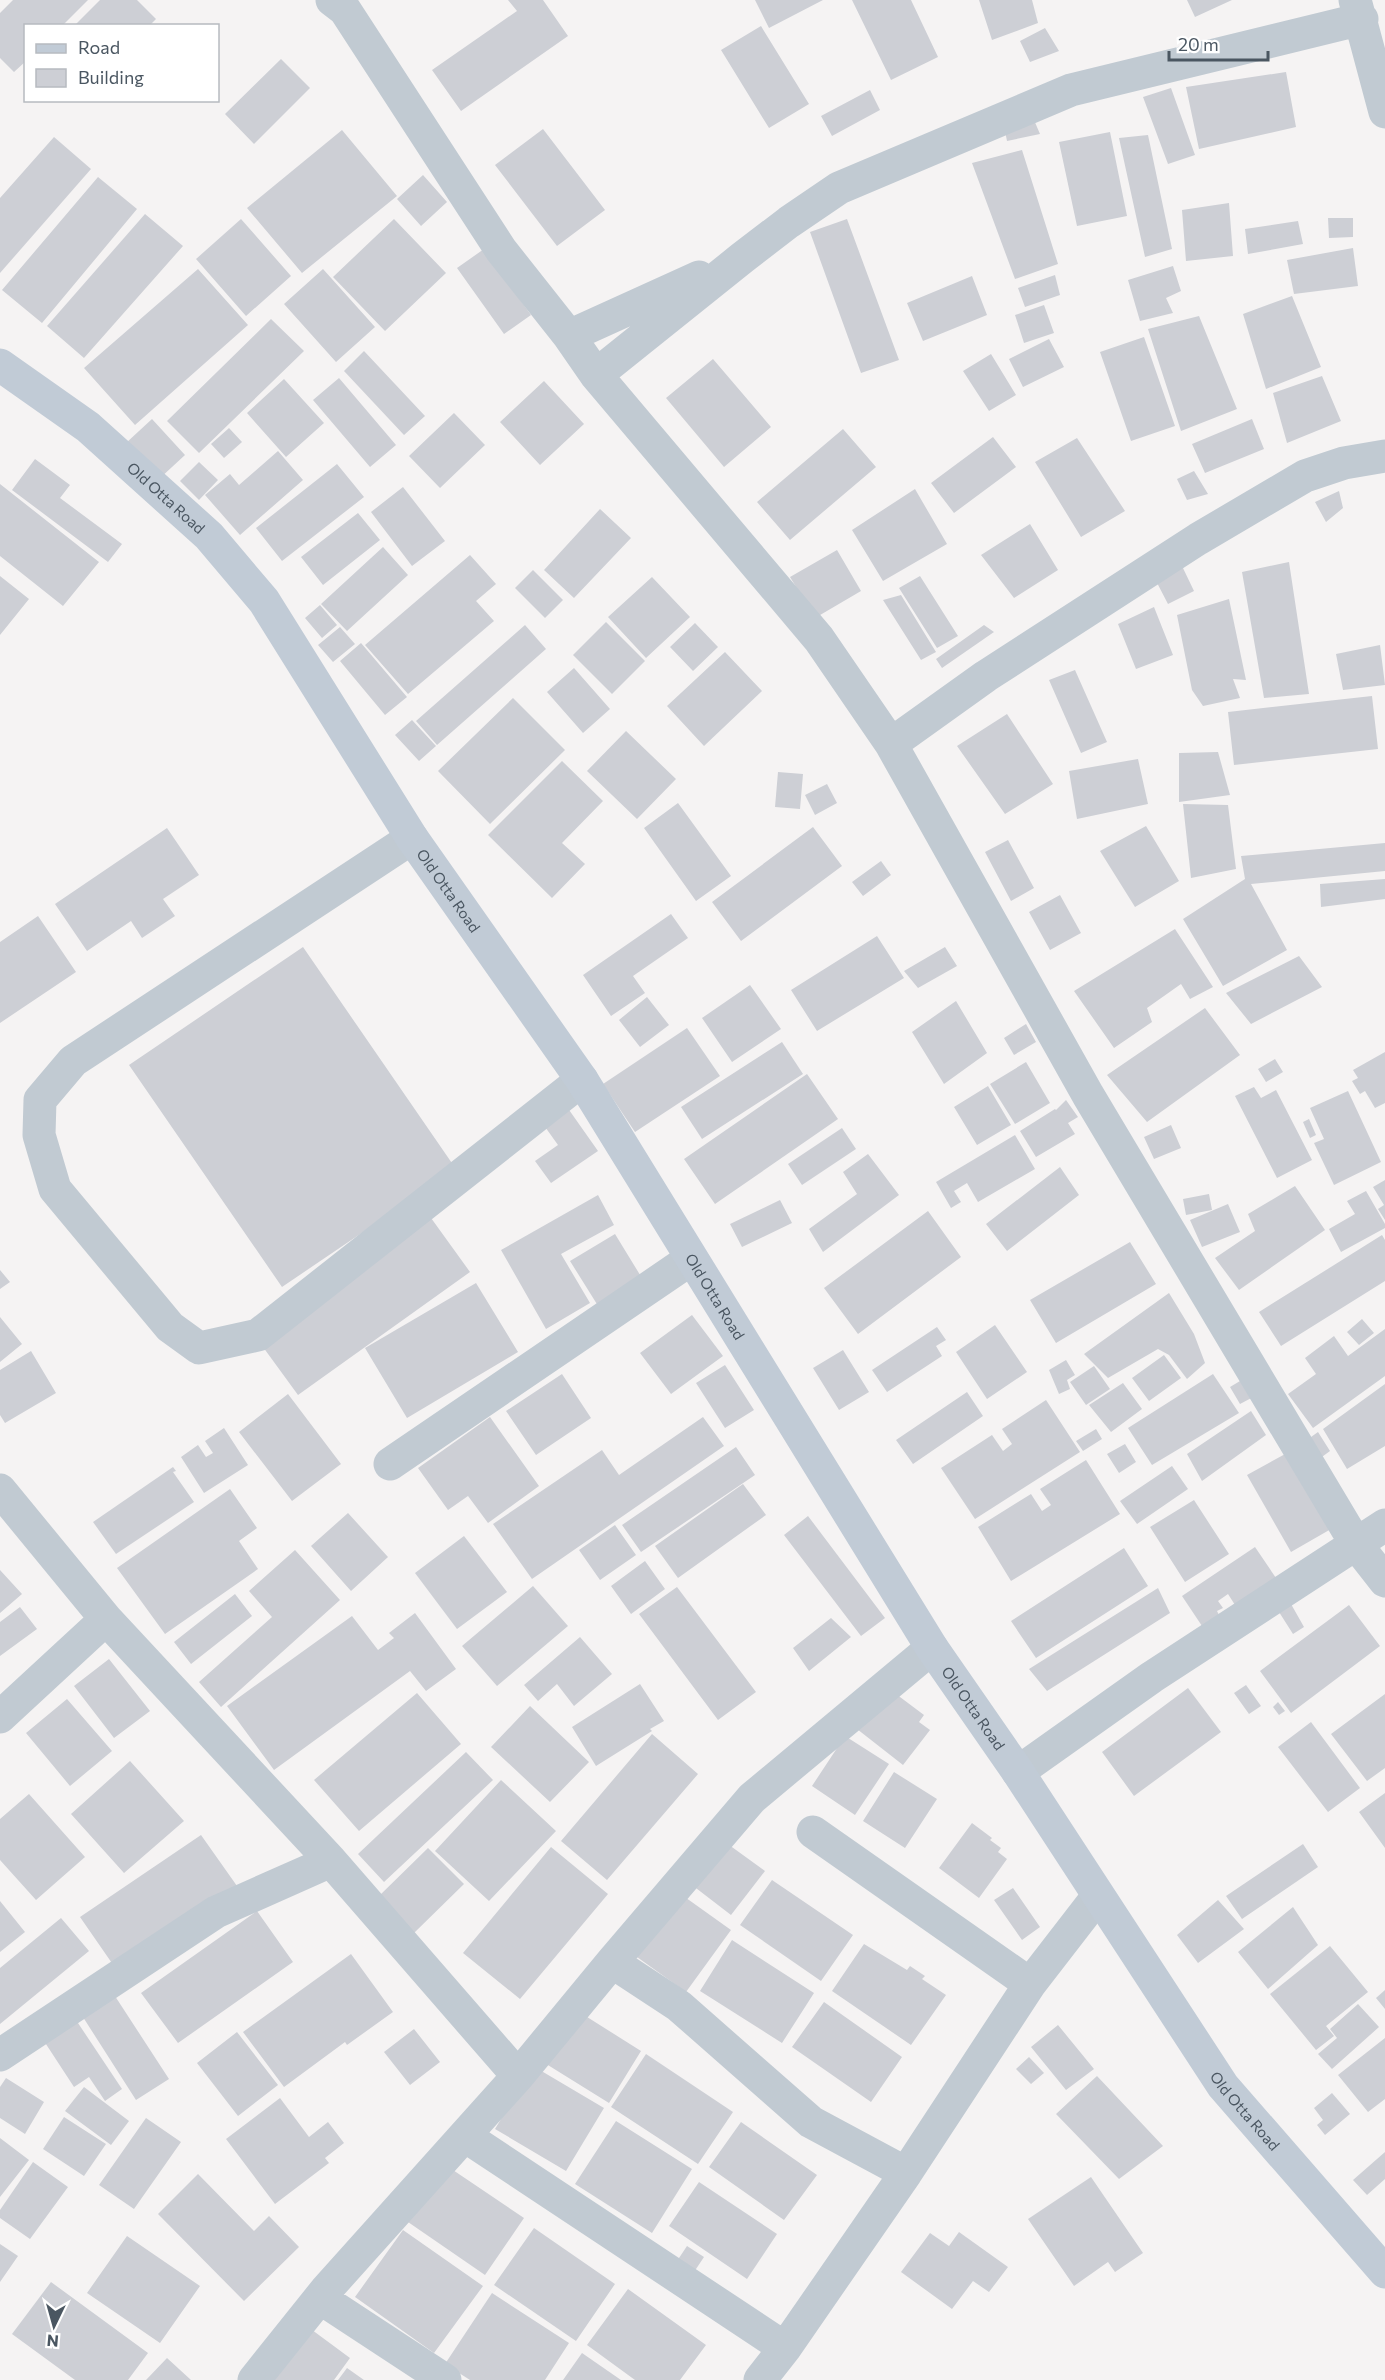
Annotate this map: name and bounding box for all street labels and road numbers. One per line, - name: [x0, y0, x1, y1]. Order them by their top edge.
- street label: Old Otta Road: [124, 458, 209, 537]
- street label: Old Otta Road: [413, 845, 484, 936]
- street label: Old Otta Road: [682, 1250, 749, 1343]
- street label: Old Otta Road: [938, 1663, 1009, 1753]
- street label: Old Otta Road: [1207, 2068, 1284, 2154]

